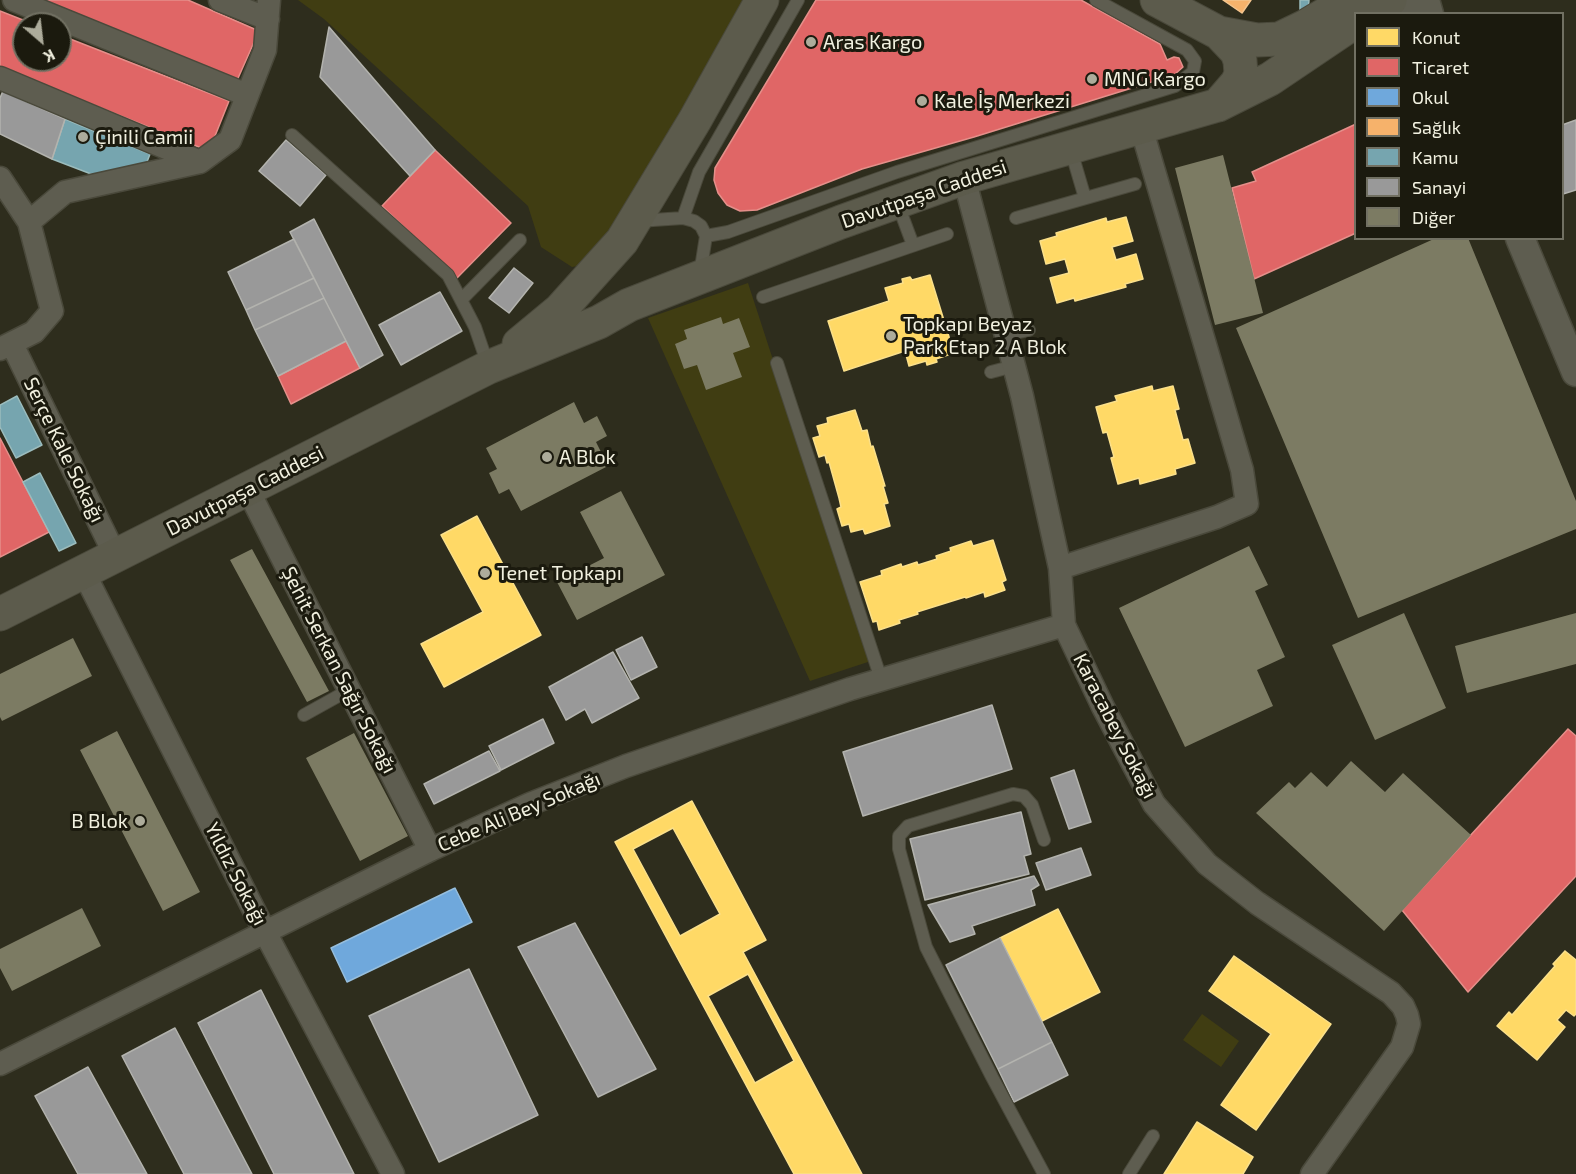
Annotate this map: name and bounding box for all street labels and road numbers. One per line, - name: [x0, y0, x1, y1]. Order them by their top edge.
- street label: Davutpaşa Caddesi: [838, 154, 1010, 234]
- street label: Serçe Kale Sokağı: [19, 374, 109, 526]
- street label: Davutpaşa Caddesi: [162, 441, 328, 541]
- street label: Şehit Serkan Sağır Sokağı: [276, 563, 402, 777]
- street label: Karacabey Sokağı: [1068, 649, 1162, 803]
- street label: Cebe Ali Bey Sokağı: [434, 767, 604, 857]
- street label: Yıldız Sokağı: [200, 819, 272, 929]

